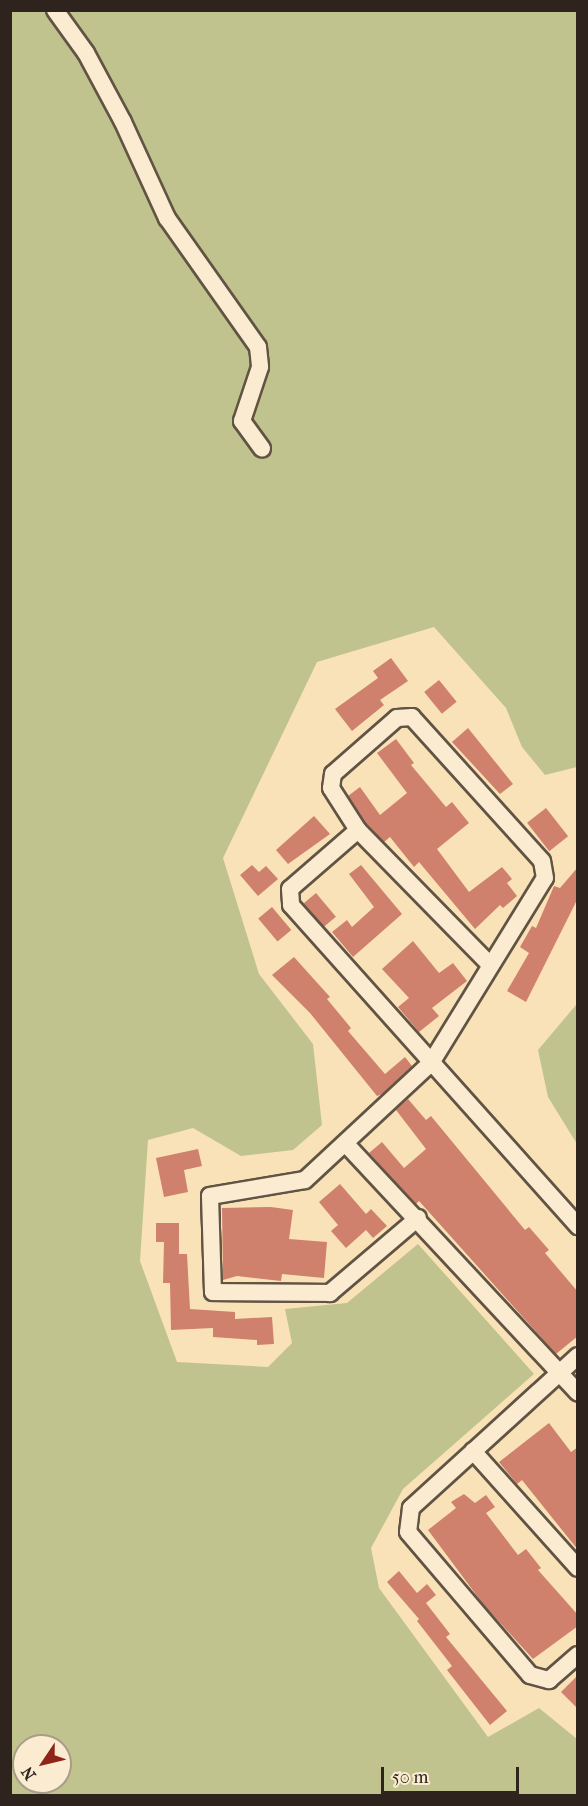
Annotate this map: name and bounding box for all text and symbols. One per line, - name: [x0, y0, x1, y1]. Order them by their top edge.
- north arrow: [12, 1734, 72, 1794]
- scale bar: [384, 1755, 522, 1793]
- text: N: [17, 1763, 40, 1784]
- text: 50 m: [392, 1767, 428, 1788]

